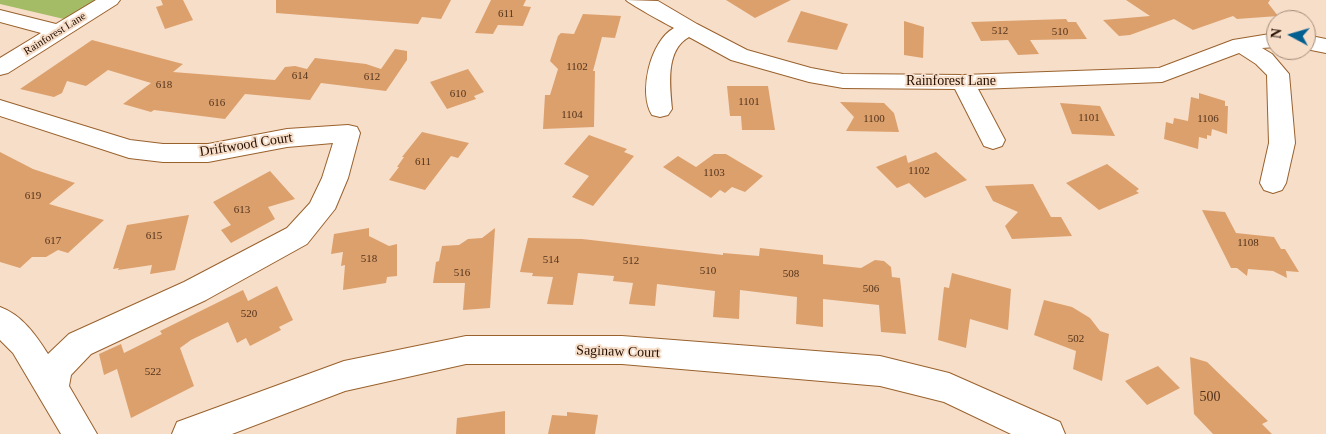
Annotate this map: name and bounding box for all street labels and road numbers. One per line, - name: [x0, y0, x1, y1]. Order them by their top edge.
- street label: Rainforest Lane: [22, 10, 88, 58]
- street label: Rainforest Lane: [906, 73, 996, 89]
- street label: Driftwood Court: [198, 129, 294, 161]
- street label: Saginaw Court: [576, 342, 660, 362]

